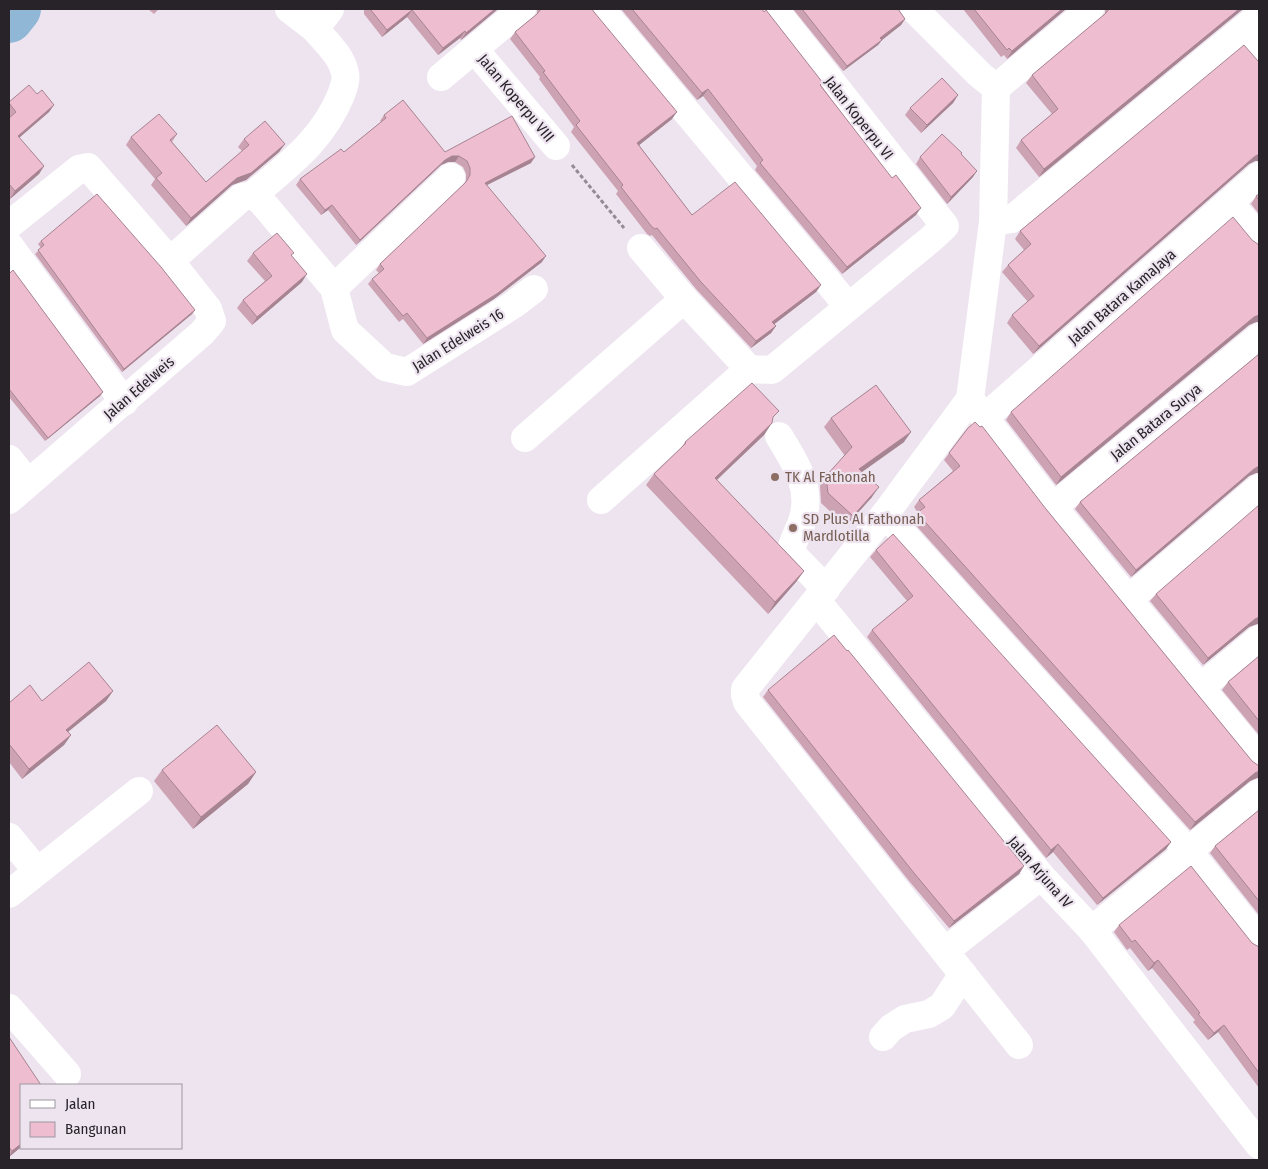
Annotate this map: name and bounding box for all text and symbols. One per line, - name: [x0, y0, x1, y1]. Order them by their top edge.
- street label: Jalan Koperpu VIII: [474, 50, 558, 146]
- street label: Jalan Koperpu VI: [821, 73, 897, 163]
- street label: Jalan Batara KamaJaya: [1065, 245, 1179, 349]
- street label: Jalan Edelweis 16: [409, 305, 507, 375]
- street label: Jalan Edelweis: [100, 352, 178, 424]
- street label: Jalan Batara Surya: [1107, 380, 1205, 464]
- place label: TK Al Fathonah: [785, 468, 876, 486]
- marker: TK Al Fathonah: [769, 471, 781, 483]
- place label: SD Plus Al Fathonah Mardlotilla: [803, 510, 924, 545]
- marker: SD Plus Al Fathonah Mardlotilla: [787, 522, 799, 534]
- street label: Jalan Arjuna IV: [1004, 833, 1076, 912]
- legend: [20, 1084, 182, 1149]
- text: Jalan: [65, 1095, 95, 1113]
- text: Bangunan: [65, 1120, 126, 1138]

